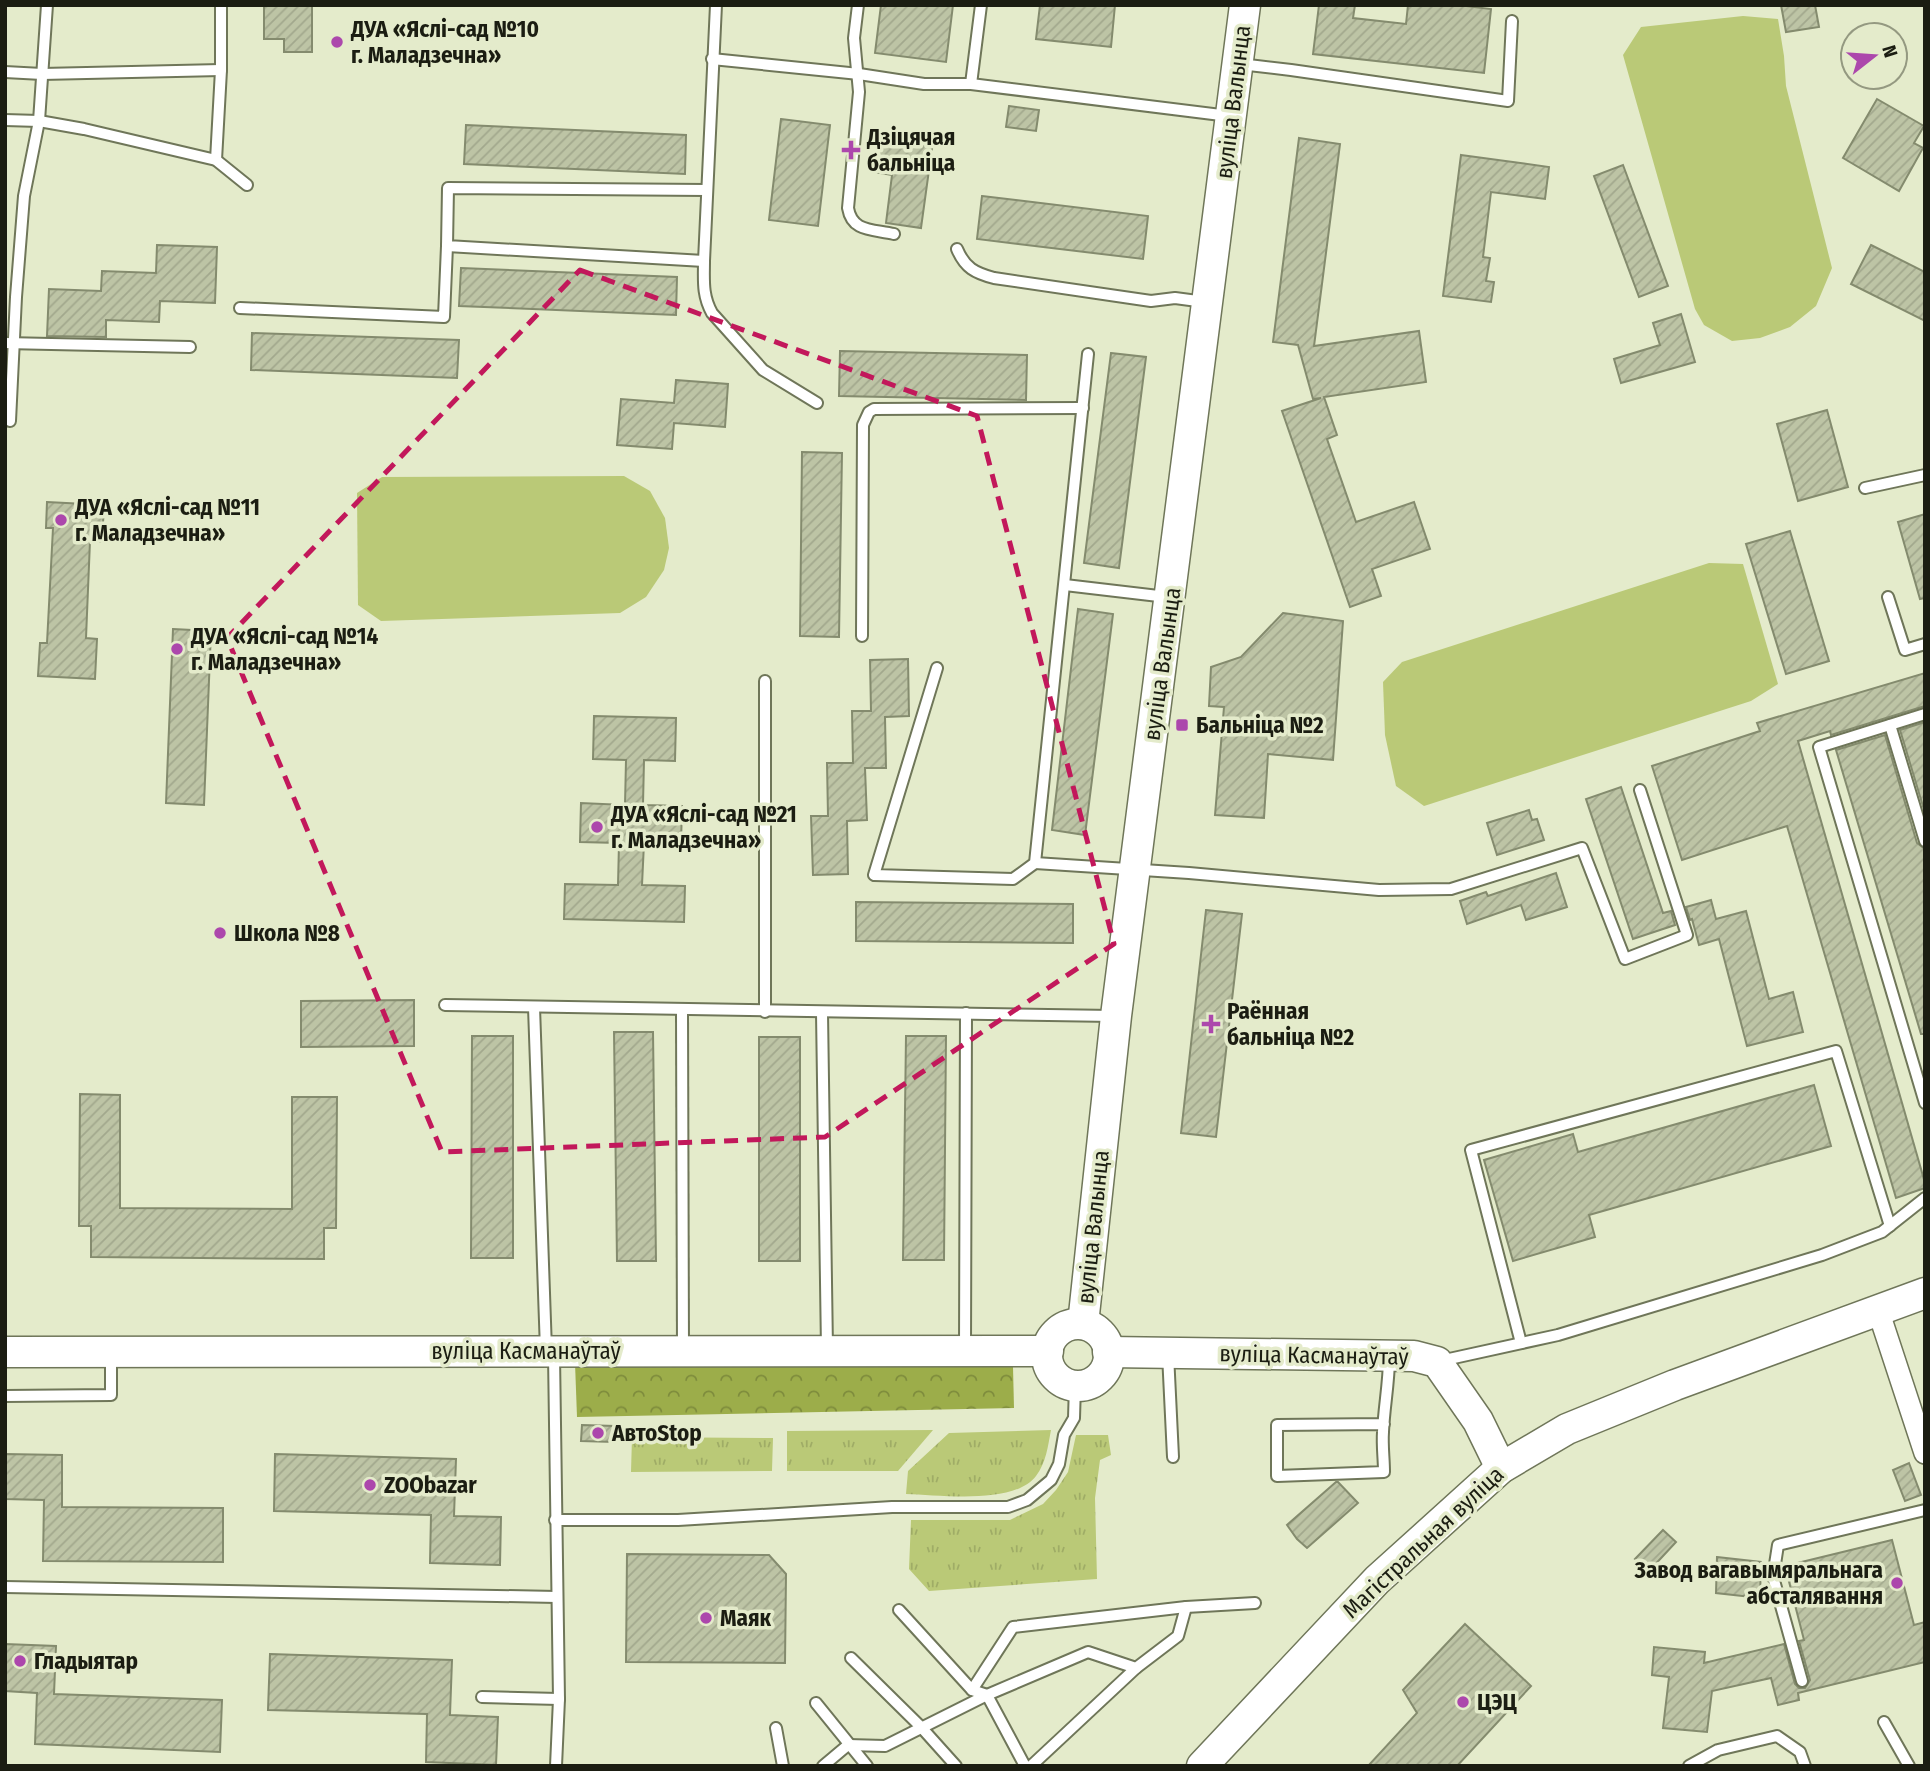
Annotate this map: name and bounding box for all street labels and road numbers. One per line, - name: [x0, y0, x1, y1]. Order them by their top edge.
- street label: вуліца Валынца: [1210, 24, 1256, 180]
- street label: вуліца Валынца: [1137, 586, 1187, 742]
- street label: вуліца Валынца: [1071, 1149, 1115, 1305]
- street label: вуліца Касманаўтаў: [431, 1337, 621, 1365]
- street label: вуліца Касманаўтаў: [1219, 1339, 1410, 1371]
- street label: Магістральная вуліца: [1337, 1460, 1509, 1624]

